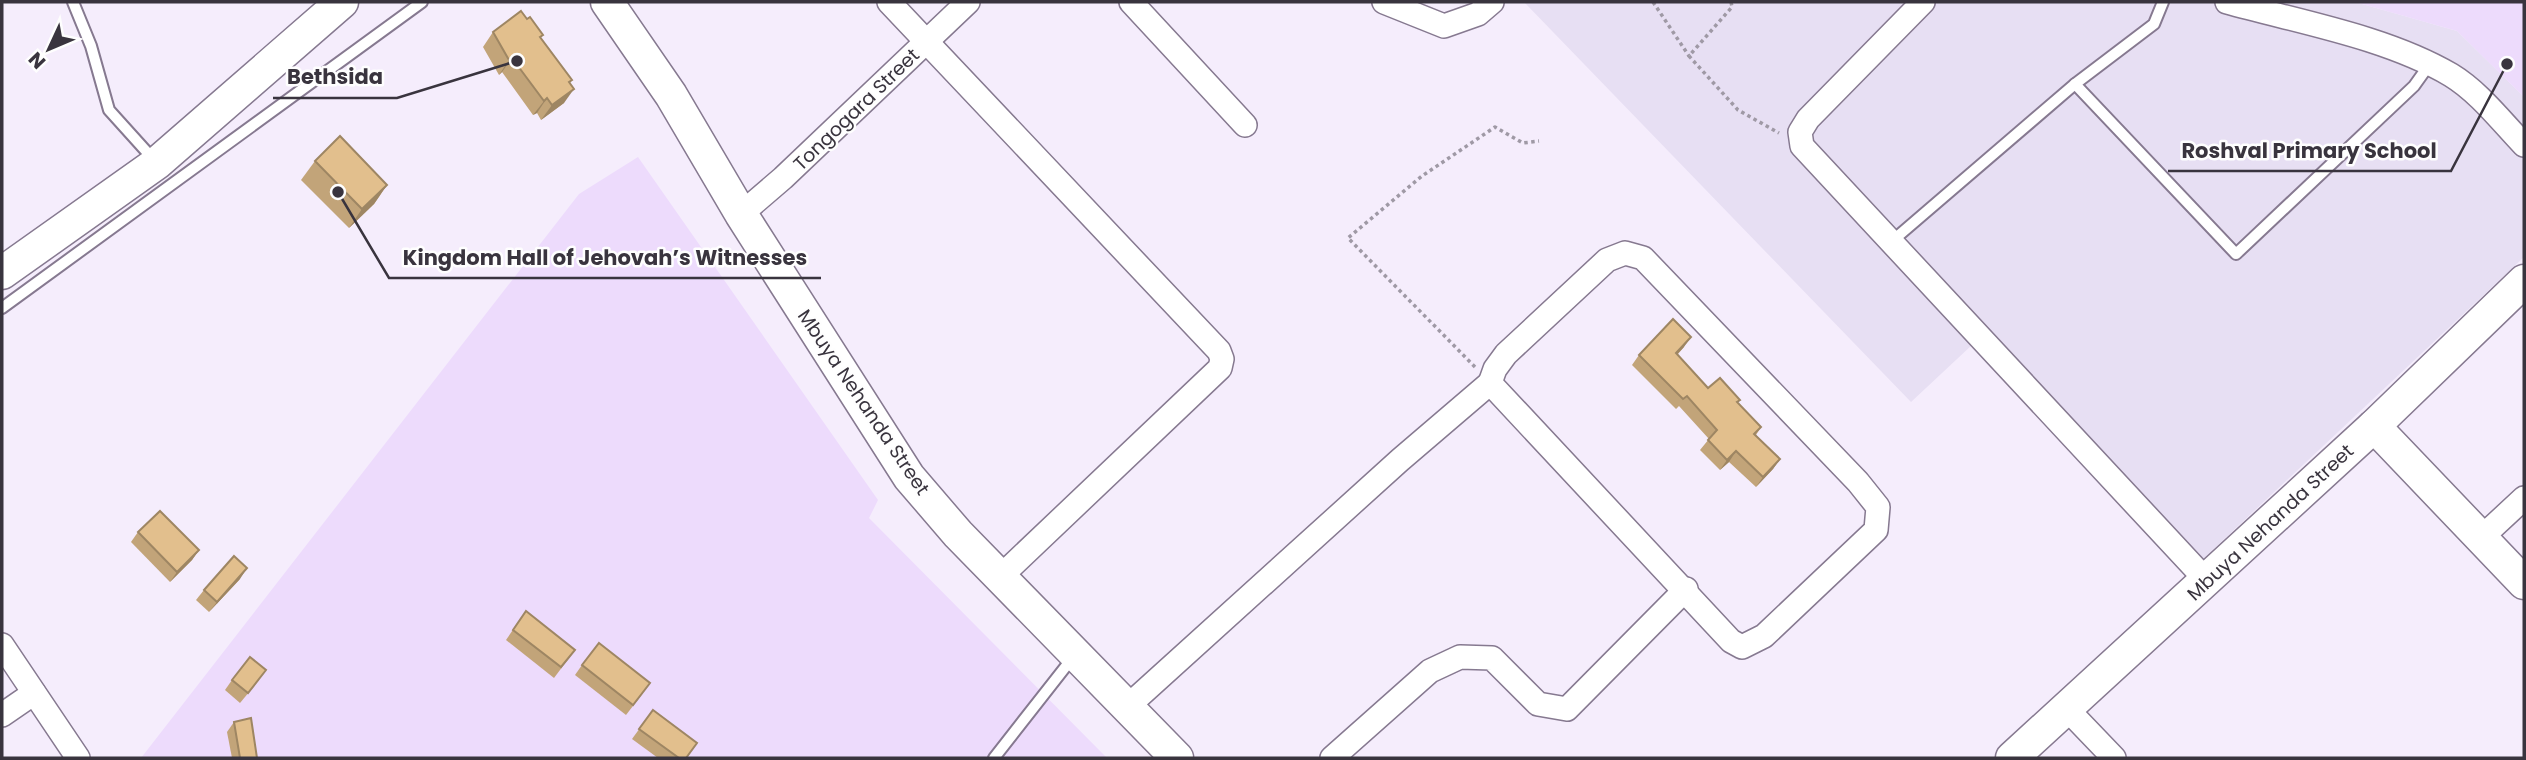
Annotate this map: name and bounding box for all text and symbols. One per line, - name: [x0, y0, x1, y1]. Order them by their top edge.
- north arrow: [14, 14, 84, 84]
- street label: Tongogara Street: [787, 42, 925, 177]
- text: N: [22, 46, 52, 75]
- callout: Bethsida: [273, 56, 397, 98]
- text: Bethsida: [287, 62, 383, 91]
- callout: Roshval Primary School: [2168, 129, 2451, 171]
- text: Roshval Primary School: [2181, 136, 2437, 165]
- callout: Kingdom Hall of Jehovah’s Witnesses: [389, 236, 821, 278]
- text: Kingdom Hall of Jehovah’s Witnesses: [403, 243, 807, 272]
- street label: Mbuya Nehanda Street: [791, 304, 936, 501]
- street label: Mbuya Nehanda Street: [2181, 438, 2360, 607]

